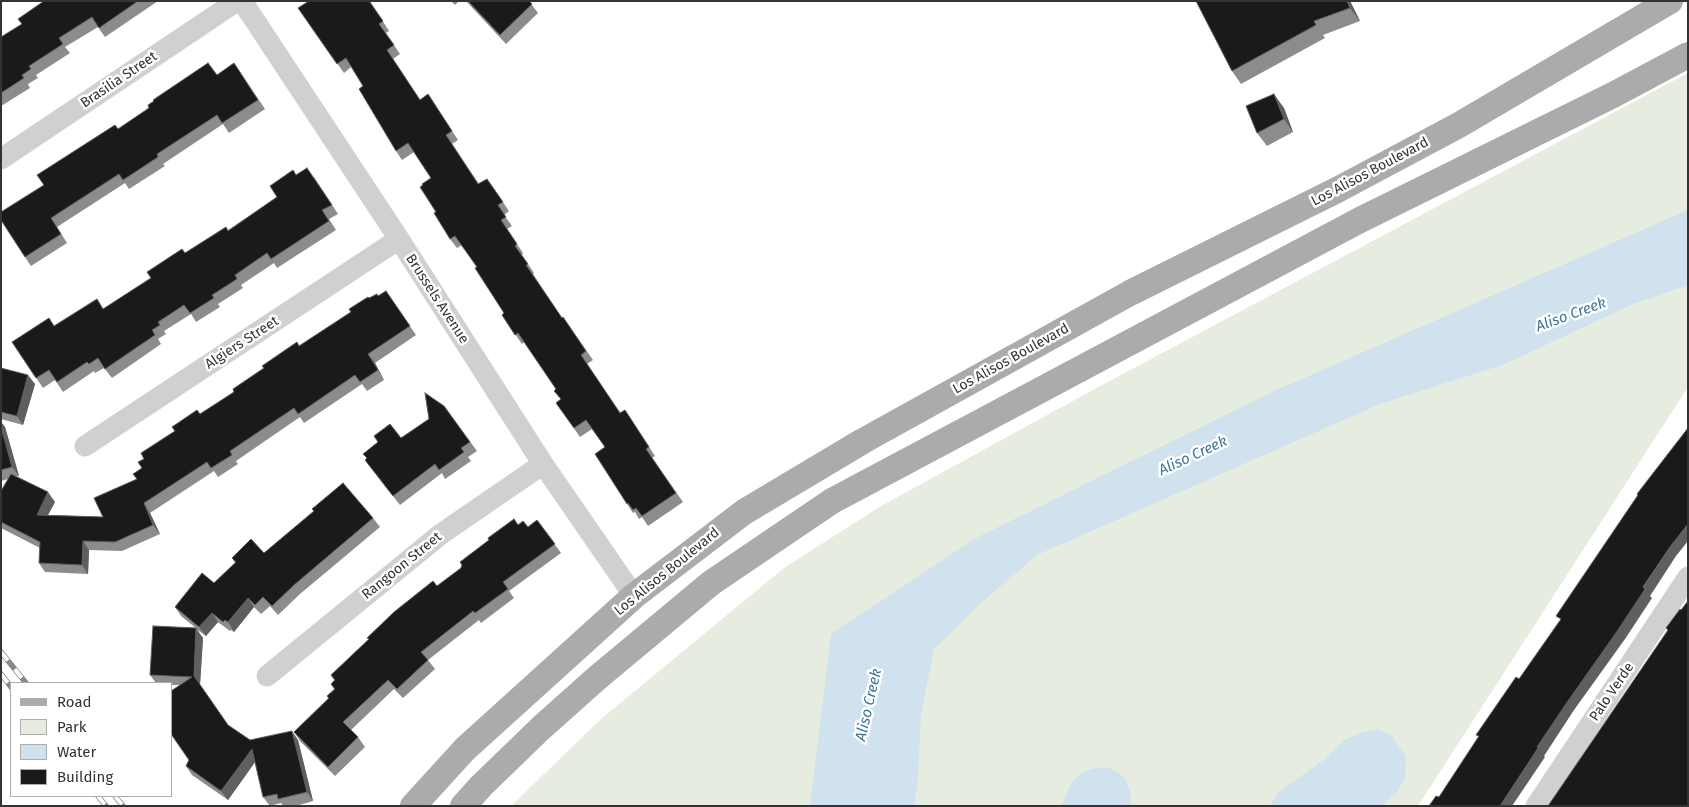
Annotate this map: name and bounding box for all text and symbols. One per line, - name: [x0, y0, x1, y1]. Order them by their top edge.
- street label: Brasilia Street: [78, 48, 160, 112]
- street label: Los Alisos Boulevard: [1309, 134, 1431, 210]
- street label: Brussels Avenue: [402, 251, 472, 347]
- water label: Aliso Creek: [1533, 294, 1609, 336]
- street label: Algiers Street: [202, 313, 282, 373]
- street label: Los Alisos Boulevard: [950, 320, 1072, 398]
- water label: Aliso Creek: [1156, 432, 1230, 480]
- street label: Los Alisos Boulevard: [611, 525, 723, 619]
- street label: Rangoon Street: [359, 529, 445, 603]
- street label: Palo Verde: [1586, 660, 1638, 724]
- water label: Aliso Creek: [852, 667, 886, 743]
- legend: [10, 682, 172, 797]
- text: Road: [57, 693, 92, 711]
- text: Park: [57, 718, 87, 736]
- text: Water: [57, 743, 96, 761]
- text: Building: [57, 768, 113, 786]

